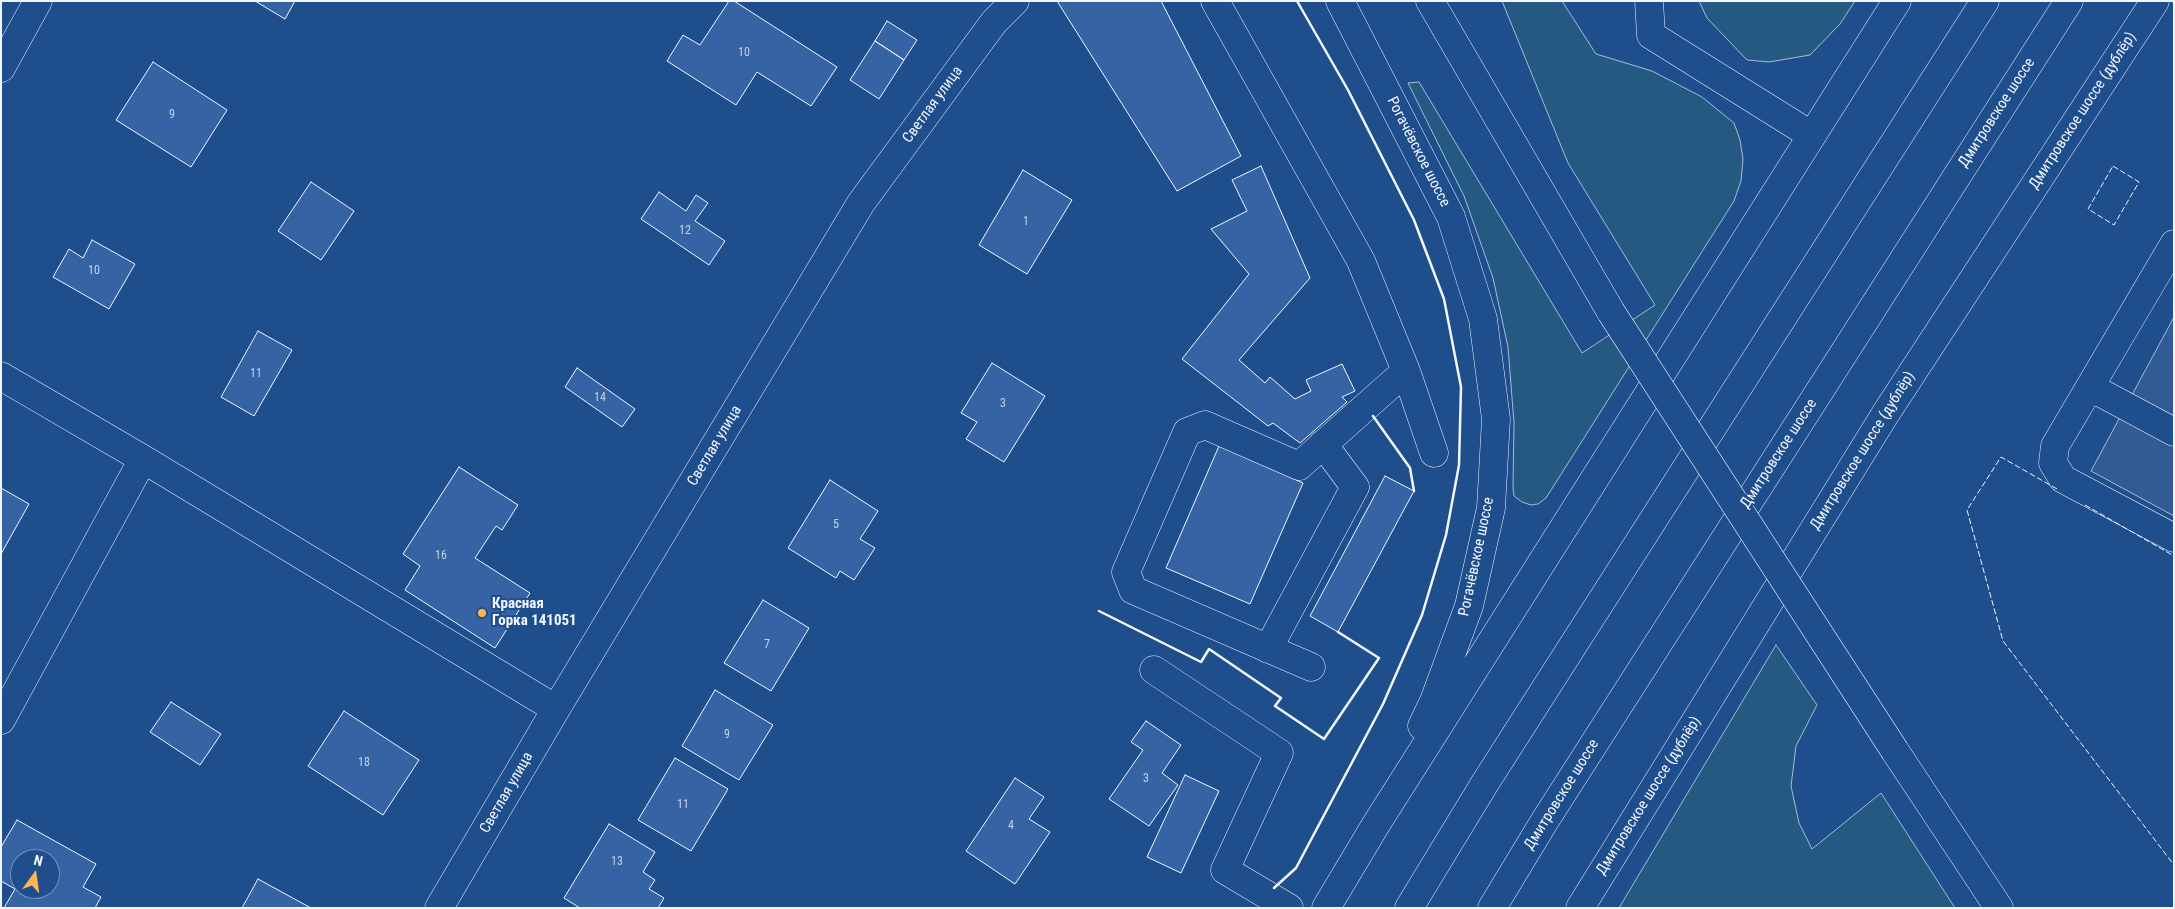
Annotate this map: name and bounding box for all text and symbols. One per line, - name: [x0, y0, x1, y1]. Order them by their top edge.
- street label: Дмитровское шоссе (дублёр): [2025, 29, 2141, 193]
- house number: 10: [738, 46, 750, 60]
- street label: Дмитровское шоссе: [1955, 55, 2039, 171]
- street label: Светлая улица: [899, 63, 967, 147]
- street label: Рогачёвское шоссе: [1382, 94, 1454, 210]
- house number: 9: [169, 108, 175, 122]
- house number: 1: [1023, 215, 1029, 229]
- house number: 12: [679, 224, 691, 238]
- house number: 10: [88, 264, 100, 278]
- house number: 11: [250, 367, 262, 381]
- street label: Дмитровское шоссе (дублёр): [1807, 368, 1919, 534]
- house number: 14: [594, 391, 606, 405]
- street label: Дмитровское шоссе: [1737, 396, 1821, 512]
- house number: 3: [1000, 397, 1006, 411]
- street label: Светлая улица: [684, 403, 746, 489]
- street label: Рогачёвское шоссе: [1456, 496, 1498, 618]
- house number: 5: [833, 518, 839, 532]
- house number: 16: [435, 549, 447, 563]
- place label: Красная Горка 141051: [492, 595, 577, 630]
- marker: Красная Горка 141051: [476, 607, 488, 619]
- house number: 7: [764, 638, 770, 652]
- street label: Дмитровское шоссе (дублёр): [1593, 713, 1705, 879]
- house number: 9: [724, 728, 730, 742]
- street label: Дмитровское шоссе: [1521, 736, 1603, 854]
- street label: Светлая улица: [477, 749, 537, 837]
- house number: 18: [358, 756, 370, 770]
- house number: 3: [1143, 772, 1149, 786]
- house number: 11: [677, 798, 689, 812]
- house number: 4: [1008, 819, 1014, 833]
- north arrow: [10, 849, 60, 899]
- text: N: [32, 852, 44, 869]
- house number: 13: [611, 855, 623, 869]

